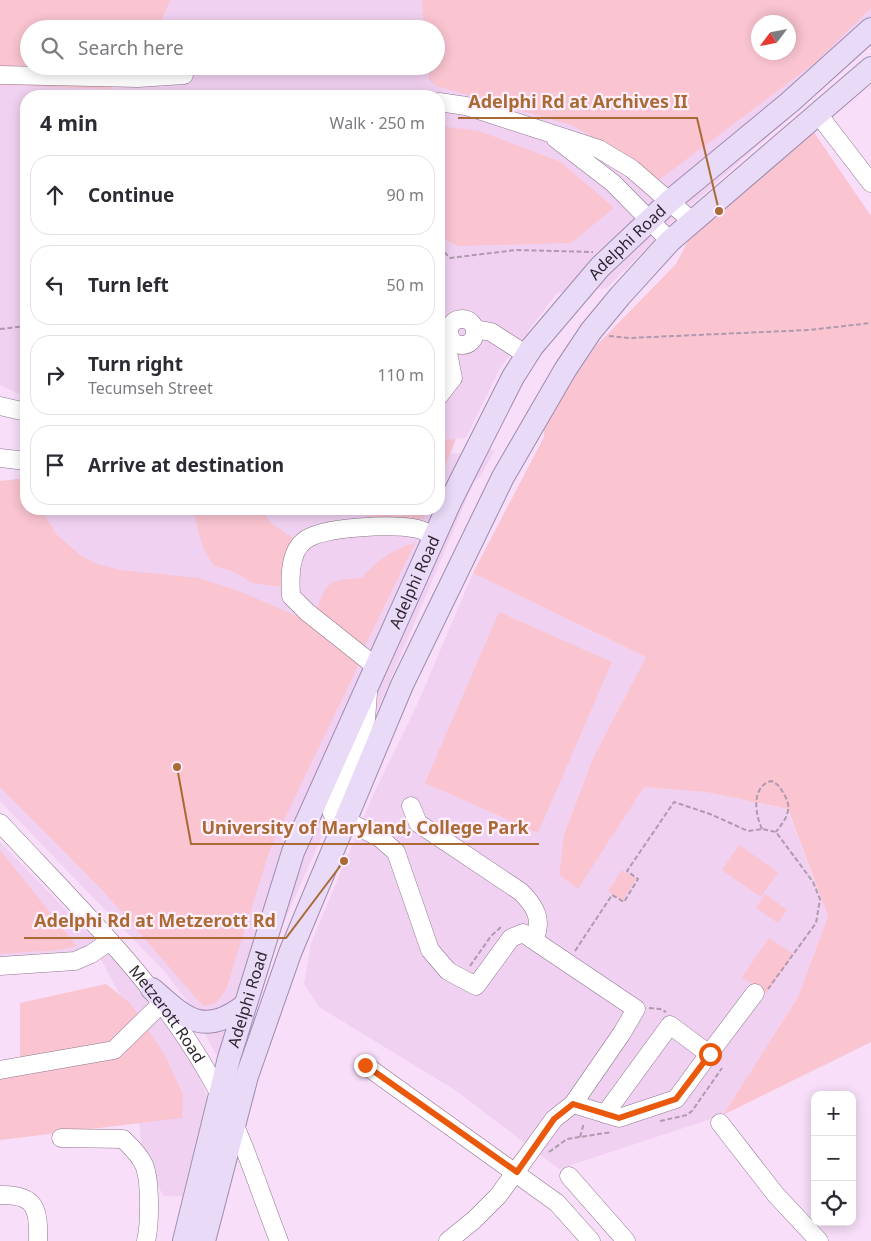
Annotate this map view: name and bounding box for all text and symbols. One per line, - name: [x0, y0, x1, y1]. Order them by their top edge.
- north arrow: [751, 15, 796, 60]
- search box: [20, 20, 445, 75]
- icon: search: [38, 34, 66, 62]
- text: Search here: [78, 35, 184, 61]
- callout: Adelphi Rd at Archives II: [458, 85, 697, 118]
- text: Adelphi Rd at Archives II: [468, 89, 688, 113]
- text: 4 min: [40, 109, 98, 137]
- text: Walk · 250 m: [330, 112, 425, 134]
- icon: ahead: [41, 181, 69, 209]
- text: Continue: [88, 182, 174, 208]
- text: 90 m: [387, 184, 424, 206]
- street label: Adelphi Road: [583, 200, 671, 284]
- icon: left: [41, 271, 69, 299]
- text: Turn left: [88, 272, 169, 298]
- text: 50 m: [387, 274, 424, 296]
- text: Turn right: [88, 351, 183, 377]
- icon: right: [41, 361, 69, 389]
- text: 110 m: [377, 364, 424, 386]
- text: Tecumseh Street: [88, 377, 213, 399]
- icon: arrive: [41, 451, 69, 479]
- text: Arrive at destination: [88, 452, 284, 478]
- street label: Adelphi Road: [384, 532, 445, 632]
- callout: University of Maryland, College Park: [191, 811, 539, 844]
- text: University of Maryland, College Park: [201, 815, 529, 839]
- callout: Adelphi Rd at Metzerott Rd: [24, 905, 286, 938]
- text: Adelphi Rd at Metzerott Rd: [34, 908, 276, 932]
- street label: Adelphi Road: [222, 948, 273, 1050]
- street label: Metzerott Road: [124, 960, 210, 1067]
- route start: [699, 1043, 722, 1066]
- route end: [354, 1054, 377, 1077]
- map controls: [811, 1091, 856, 1226]
- button: +: [811, 1091, 856, 1136]
- button: −: [811, 1136, 856, 1181]
- button: locate: [811, 1181, 856, 1226]

